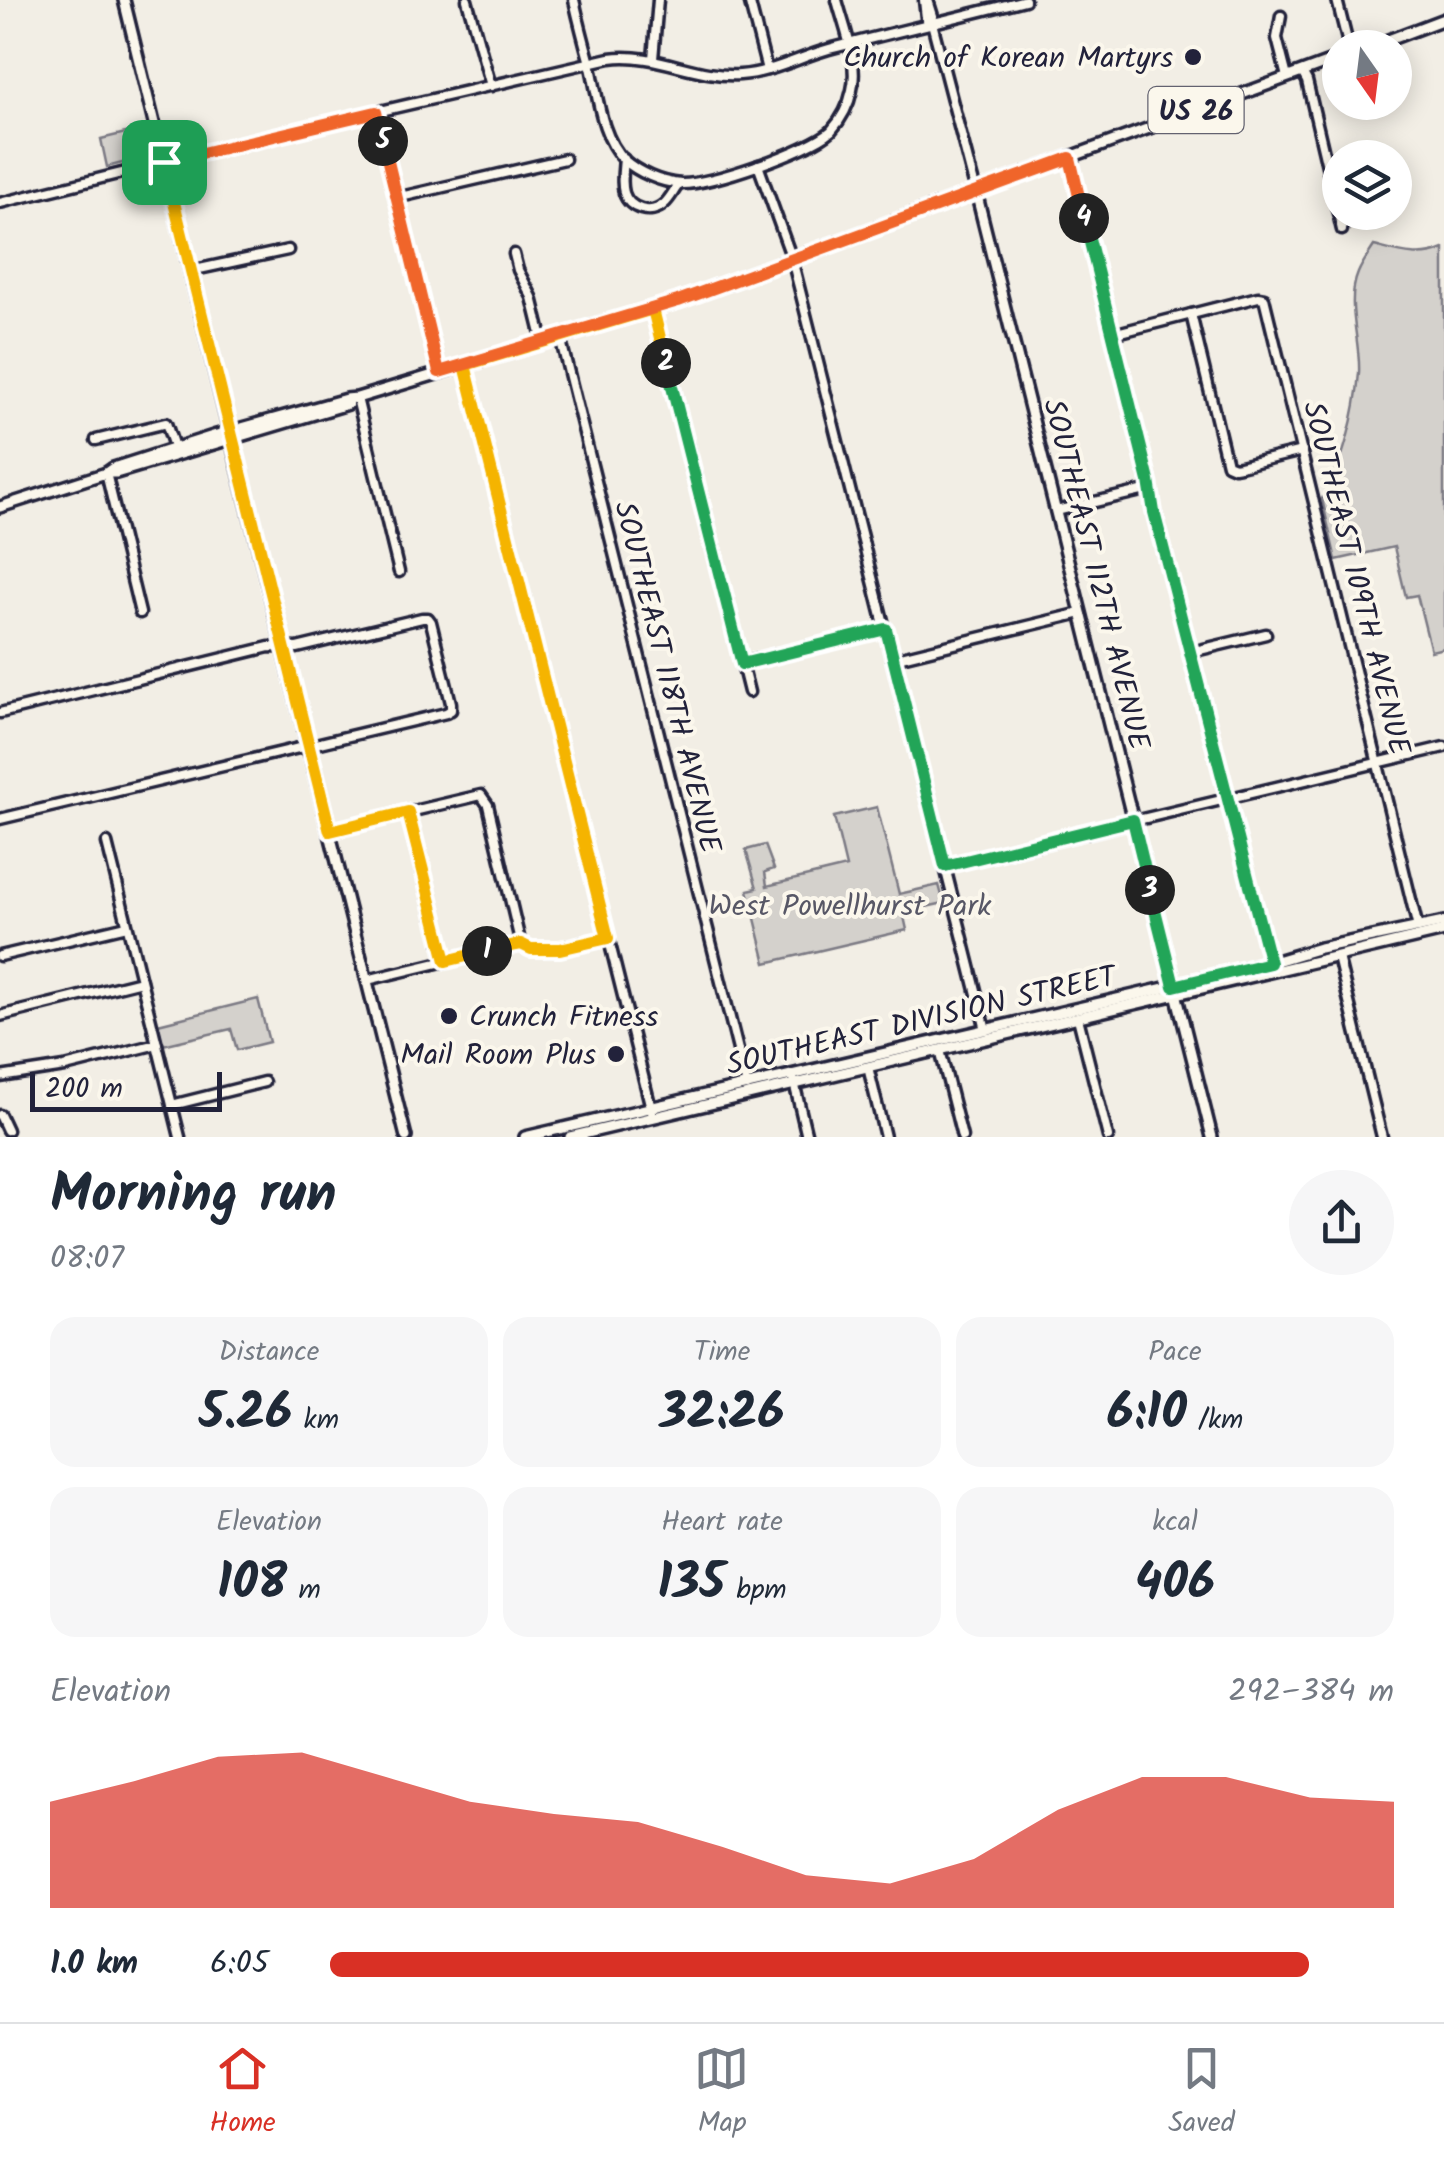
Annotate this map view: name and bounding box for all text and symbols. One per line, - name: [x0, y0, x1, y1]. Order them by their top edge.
- north arrow: [1322, 30, 1412, 120]
- map controls: [1322, 30, 1412, 230]
- place label: Church of Korean Martyrs: [843, 35, 1173, 83]
- marker: Church of Korean Martyrs: [1182, 46, 1204, 68]
- road number: US 26: [1148, 87, 1244, 133]
- pin: 5: [358, 116, 408, 166]
- text: 5: [376, 118, 390, 163]
- pin: [122, 120, 207, 205]
- icon: arrive: [137, 135, 192, 190]
- button: layers: [1322, 140, 1412, 230]
- pin: 4: [1059, 193, 1109, 243]
- text: 4: [1076, 195, 1092, 240]
- pin: 2: [641, 338, 691, 388]
- text: 2: [658, 340, 674, 385]
- street label: SOUTHEAST 112TH AVENUE: [1028, 394, 1162, 756]
- street label: SOUTHEAST 109TH AVENUE: [1288, 397, 1423, 762]
- street label: SOUTHEAST 118TH AVENUE: [599, 497, 733, 860]
- pin: 3: [1125, 865, 1175, 915]
- text: 3: [1142, 867, 1158, 912]
- park label: West Powellhurst Park: [709, 883, 992, 931]
- pin: 1: [462, 926, 512, 976]
- text: 1: [483, 928, 491, 973]
- street label: SOUTHEAST DIVISION STREET: [722, 953, 1124, 1090]
- place label: Crunch Fitness: [469, 994, 658, 1042]
- marker: Crunch Fitness: [438, 1005, 460, 1027]
- place label: Mail Room Plus: [400, 1032, 596, 1080]
- marker: Mail Room Plus: [605, 1043, 627, 1065]
- scale bar: [30, 1067, 222, 1112]
- text: 200 m: [45, 1067, 123, 1112]
- text: Morning run: [50, 1153, 337, 1240]
- button: share: [1289, 1170, 1394, 1275]
- text: 08:07: [50, 1234, 124, 1285]
- text: Distance: [219, 1330, 319, 1375]
- text: Time: [694, 1330, 750, 1375]
- text: Pace: [1148, 1330, 1202, 1375]
- text: 5.26: [199, 1375, 292, 1455]
- text: 32:26: [659, 1375, 785, 1455]
- text: 6:10: [1107, 1375, 1187, 1455]
- text: km: [292, 1398, 339, 1443]
- text: /km: [1187, 1398, 1243, 1443]
- text: Elevation: [216, 1500, 322, 1545]
- text: Heart rate: [661, 1500, 783, 1545]
- text: kcal: [1152, 1500, 1198, 1545]
- text: 108: [217, 1545, 287, 1625]
- text: 135: [657, 1545, 725, 1625]
- text: 406: [1135, 1545, 1215, 1625]
- text: m: [287, 1568, 321, 1613]
- text: bpm: [725, 1568, 787, 1613]
- text: Elevation: [50, 1667, 171, 1718]
- text: 292–384 m: [1228, 1667, 1394, 1718]
- text: 1.0 km: [50, 1939, 138, 1990]
- text: 6:05: [210, 1939, 269, 1990]
- tab: Home: [209, 2041, 276, 2146]
- tab: Map: [694, 2041, 749, 2146]
- tab: Saved: [1168, 2041, 1235, 2146]

